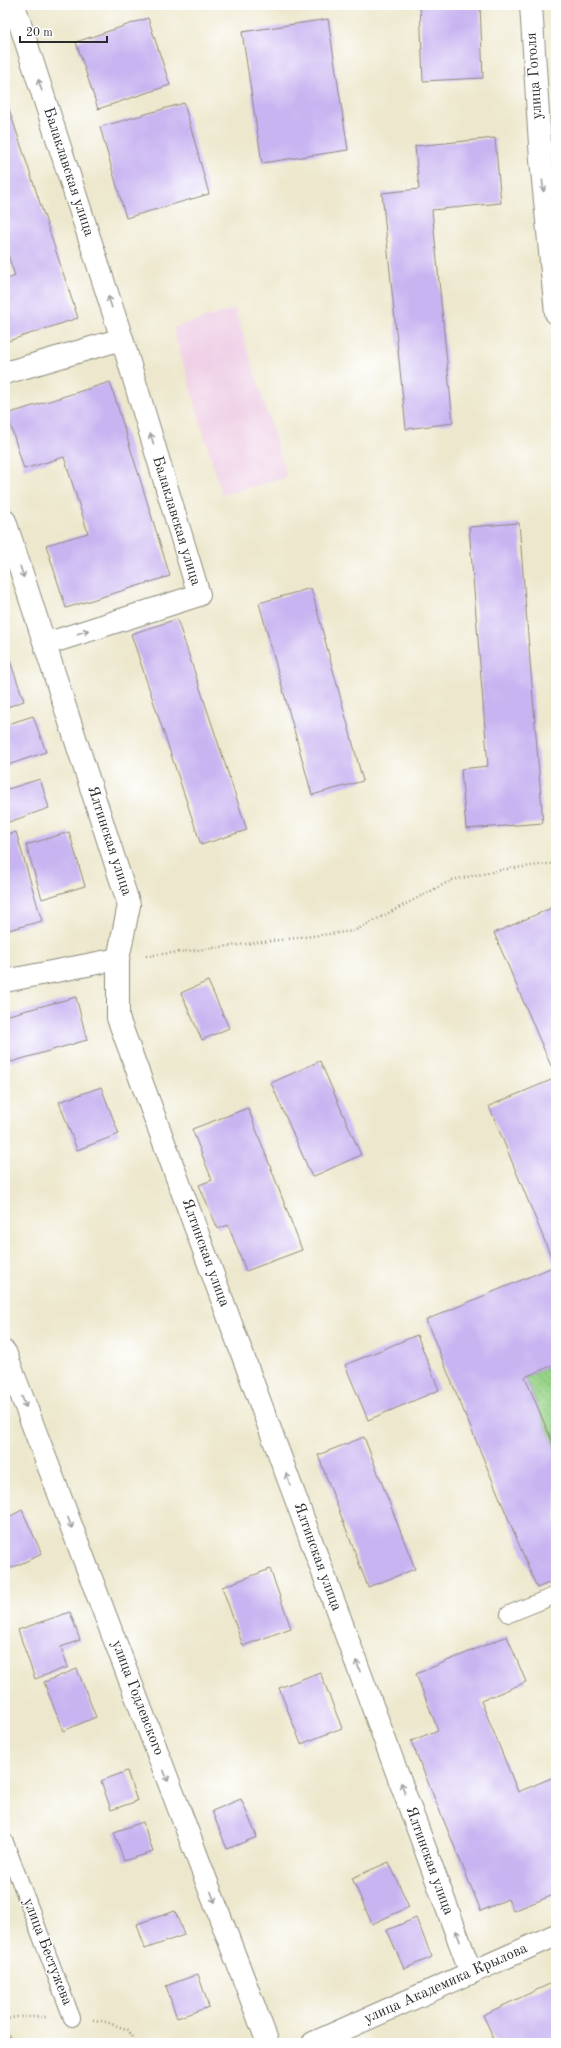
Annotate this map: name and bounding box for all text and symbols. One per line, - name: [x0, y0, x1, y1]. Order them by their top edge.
- scale bar: [20, 18, 107, 44]
- text: 20 m: [26, 27, 53, 39]
- street label: улица Гоголя: [524, 32, 546, 120]
- one-way arrow: [36, 79, 43, 92]
- street label: Балаклавская улица: [40, 106, 96, 239]
- one-way arrow: [540, 179, 547, 192]
- one-way arrow: [106, 296, 113, 309]
- one-way arrow: [148, 433, 155, 446]
- street label: Балаклавская улица: [149, 454, 203, 588]
- one-way arrow: [19, 565, 26, 578]
- one-way arrow: [76, 628, 89, 635]
- street label: Ялтинская улица: [84, 784, 134, 898]
- street label: Ялтинская улица: [178, 1197, 232, 1310]
- one-way arrow: [20, 1395, 28, 1407]
- one-way arrow: [284, 1473, 292, 1485]
- street label: Ялтинская улица: [290, 1501, 344, 1614]
- one-way arrow: [67, 1517, 75, 1529]
- street label: улица Годлевского: [108, 1638, 166, 1758]
- one-way arrow: [353, 1661, 361, 1673]
- one-way arrow: [163, 1769, 171, 1781]
- one-way arrow: [398, 1783, 406, 1795]
- street label: Ялтинская улица: [402, 1805, 456, 1918]
- one-way arrow: [210, 1890, 218, 1902]
- street label: улица Бестужева: [20, 1896, 75, 2008]
- one-way arrow: [453, 1931, 461, 1943]
- street label: улица Академика Крылова: [362, 1941, 531, 2027]

